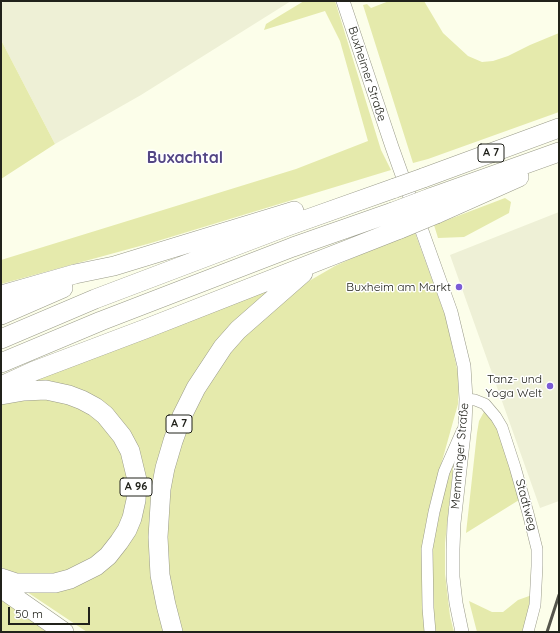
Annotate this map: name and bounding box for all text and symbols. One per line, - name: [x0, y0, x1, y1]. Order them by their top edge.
- street label: Buxheimer Straße: [345, 25, 389, 123]
- road number: A 7: [478, 144, 504, 162]
- district label: Buxachtal: [147, 148, 223, 168]
- place label: Buxheim am Markt: [346, 280, 451, 294]
- marker: Buxheim am Markt: [454, 282, 464, 292]
- place label: Tanz- und Yoga Welt: [486, 372, 542, 400]
- marker: Tanz- und Yoga Welt: [545, 381, 555, 391]
- street label: Memminger Straße: [448, 402, 472, 510]
- road number: A 7: [166, 415, 192, 433]
- street label: Stadtweg: [512, 477, 540, 533]
- road number: A 96: [120, 478, 152, 496]
- scale bar: [10, 599, 92, 625]
- text: 50 m: [15, 606, 43, 621]

